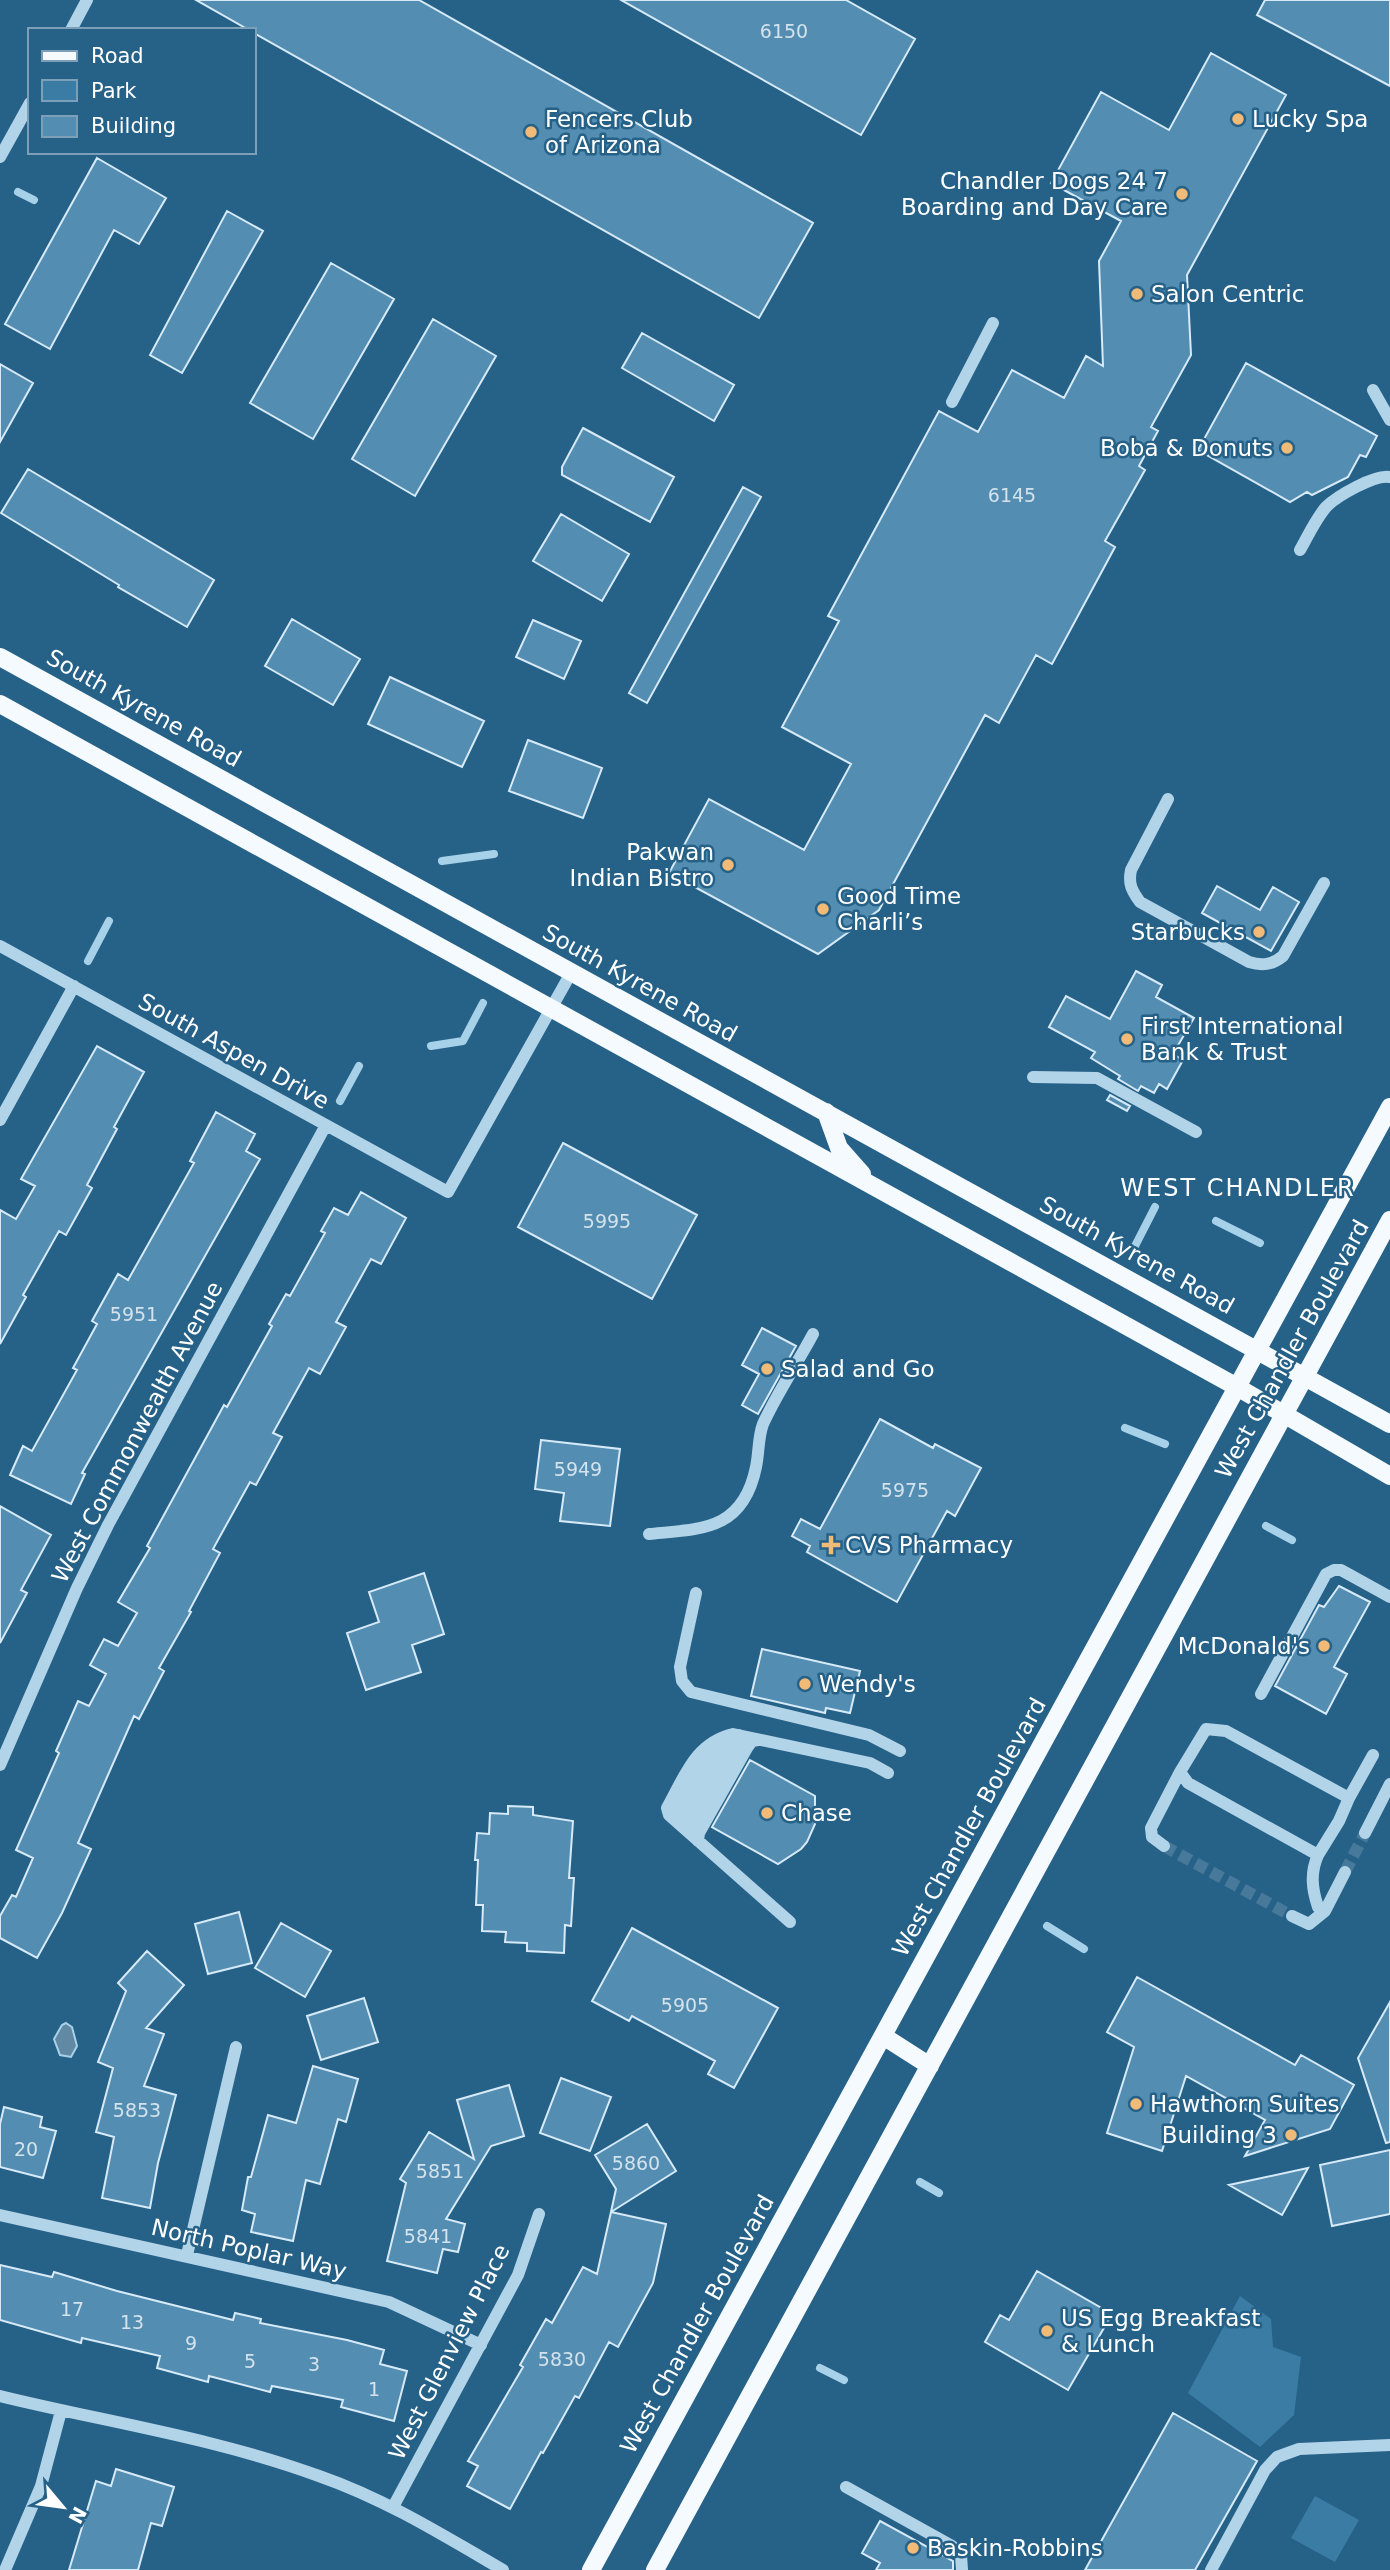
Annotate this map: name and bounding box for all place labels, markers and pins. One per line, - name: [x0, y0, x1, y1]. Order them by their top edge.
- place label: Fencers Club of Arizona: [545, 106, 693, 158]
- place label: Lucky Spa: [1252, 106, 1368, 132]
- marker: Lucky Spa: [1230, 111, 1246, 127]
- marker: Fencers Club of Arizona: [523, 124, 539, 140]
- place label: Chandler Dogs 24 7 Boarding and Day Care: [901, 168, 1168, 220]
- marker: Chandler Dogs 24 7 Boarding and Day Care: [1174, 186, 1190, 202]
- place label: Salon Centric: [1151, 281, 1304, 307]
- marker: Salon Centric: [1129, 286, 1145, 302]
- place label: Boba & Donuts: [1100, 435, 1273, 461]
- marker: Boba & Donuts: [1279, 440, 1295, 456]
- place label: Pakwan Indian Bistro: [569, 839, 714, 891]
- marker: Pakwan Indian Bistro: [720, 857, 736, 873]
- place label: Good Time Charli’s: [837, 883, 961, 935]
- marker: Good Time Charli’s: [815, 901, 831, 917]
- place label: Starbucks: [1131, 919, 1245, 945]
- marker: Starbucks: [1251, 924, 1267, 940]
- place label: First International Bank & Trust: [1141, 1013, 1344, 1065]
- marker: First International Bank & Trust: [1119, 1031, 1135, 1047]
- place label: Salad and Go: [781, 1356, 935, 1382]
- marker: Salad and Go: [759, 1361, 775, 1377]
- place label: CVS Pharmacy: [845, 1532, 1013, 1558]
- marker: CVS Pharmacy: [823, 1537, 839, 1553]
- place label: McDonald's: [1178, 1633, 1310, 1659]
- marker: McDonald's: [1316, 1638, 1332, 1654]
- place label: Wendy's: [819, 1671, 916, 1697]
- marker: Wendy's: [797, 1676, 813, 1692]
- place label: Chase: [781, 1800, 852, 1826]
- marker: Chase: [759, 1805, 775, 1821]
- place label: Hawthorn Suites: [1150, 2091, 1340, 2117]
- marker: Hawthorn Suites: [1128, 2096, 1144, 2112]
- place label: Building 3: [1162, 2122, 1277, 2148]
- marker: Building 3: [1283, 2127, 1299, 2143]
- place label: US Egg Breakfast & Lunch: [1061, 2305, 1260, 2357]
- marker: US Egg Breakfast & Lunch: [1039, 2323, 1055, 2339]
- place label: Baskin-Robbins: [927, 2535, 1103, 2561]
- marker: Baskin-Robbins: [905, 2540, 921, 2556]

